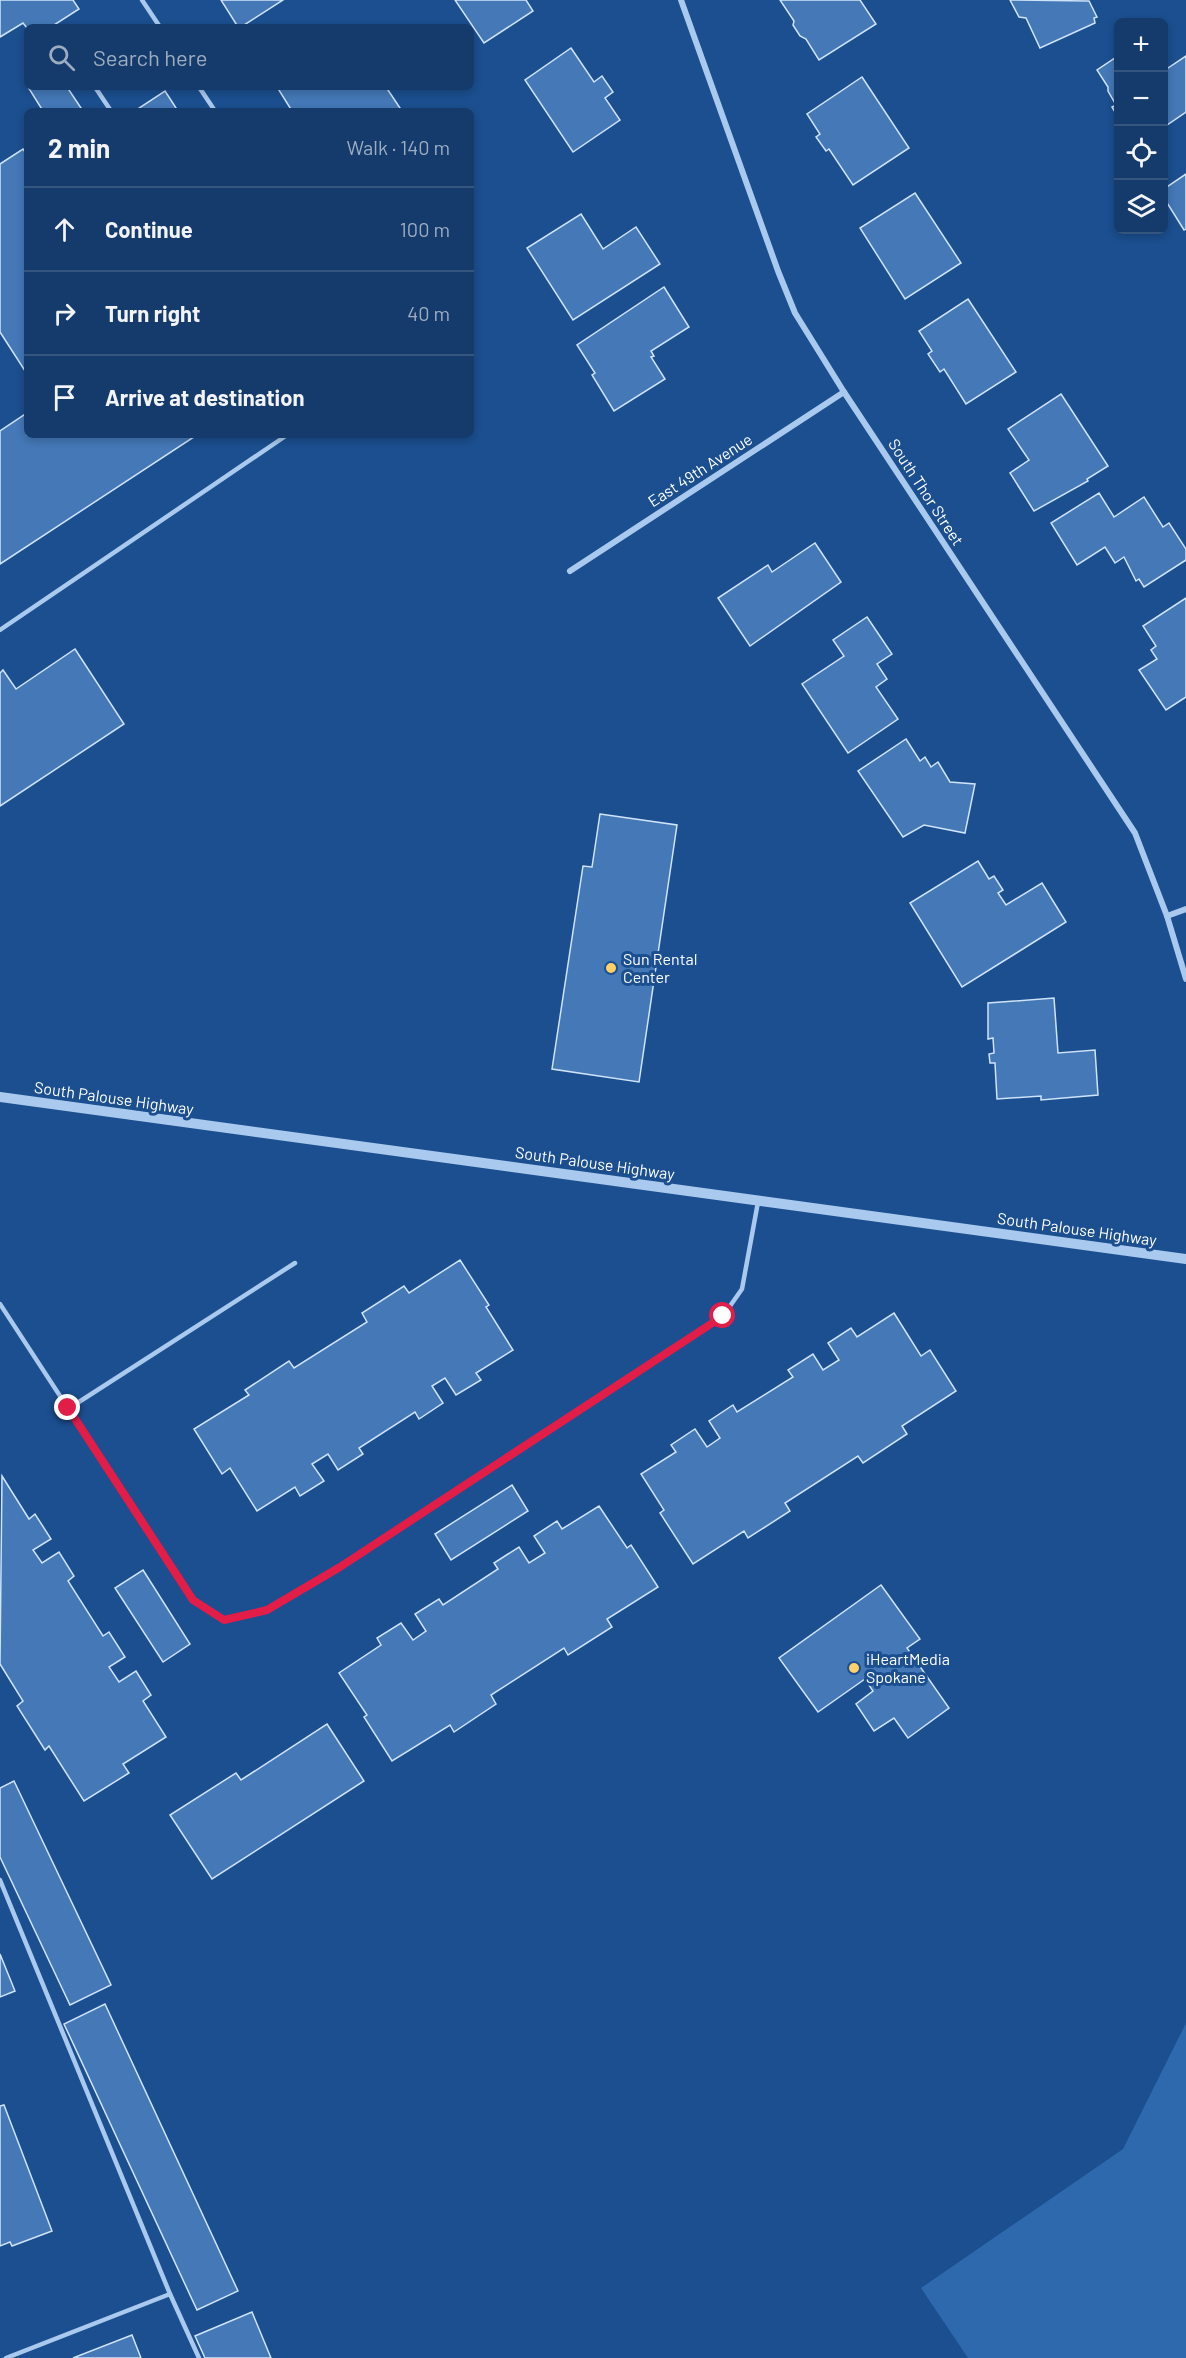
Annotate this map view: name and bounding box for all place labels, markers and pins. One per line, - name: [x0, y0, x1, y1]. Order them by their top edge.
- place label: Sun Rental Center: [623, 949, 697, 986]
- marker: Sun Rental Center: [604, 961, 618, 975]
- place label: iHeartMedia Spokane: [866, 1649, 950, 1686]
- marker: iHeartMedia Spokane: [847, 1661, 861, 1675]

